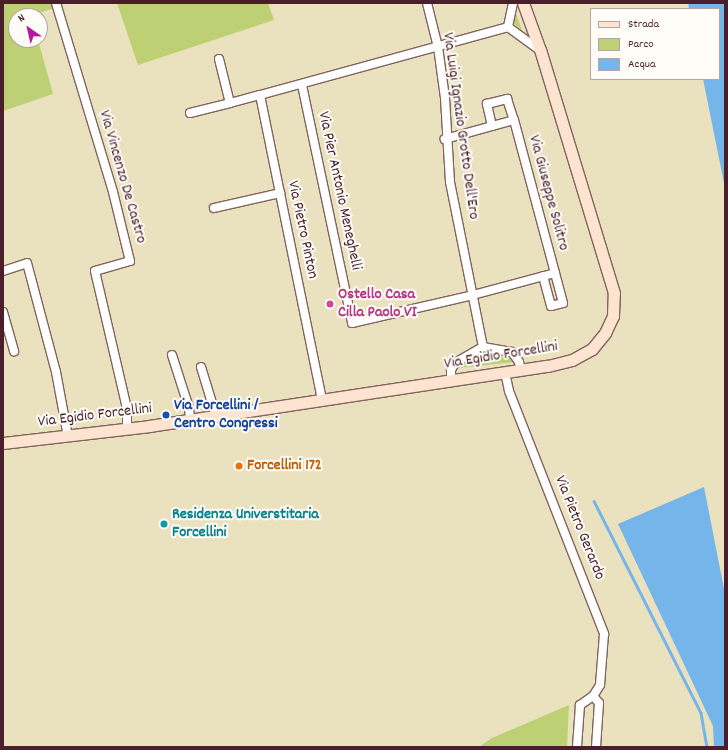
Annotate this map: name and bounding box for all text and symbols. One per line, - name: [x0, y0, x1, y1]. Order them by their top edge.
- north arrow: [8, 8, 48, 48]
- legend: [590, 8, 720, 80]
- text: N: [15, 11, 29, 27]
- text: Strada: [628, 16, 659, 33]
- street label: Via Luigi Ignazio Grotto Dell'Ero: [437, 31, 483, 221]
- text: Parco: [628, 36, 654, 53]
- text: Acqua: [628, 56, 656, 73]
- street label: Via Vincenzo De Castro: [94, 108, 150, 246]
- street label: Via Pier Antonio Meneghelli: [313, 110, 365, 272]
- street label: Via Giuseppe Solitro: [523, 133, 573, 253]
- street label: Via Pietro Pinton: [282, 179, 322, 281]
- place label: Ostello Casa Cilla Paolo VI: [338, 285, 417, 323]
- marker: Ostello Casa Cilla Paolo VI: [325, 299, 335, 309]
- street label: Via Egidio Forcellini: [443, 338, 559, 374]
- place label: Via Forcellini / Centro Congressi: [174, 396, 278, 434]
- street label: Via Egidio Forcellini: [37, 399, 153, 433]
- marker: Via Forcellini / Centro Congressi: [161, 410, 171, 420]
- place label: Forcellini 172: [247, 456, 322, 476]
- marker: Forcellini 172: [234, 461, 244, 471]
- street label: Via Pietro Gerardo: [549, 473, 609, 583]
- place label: Residenza Universtitaria Forcellini: [172, 505, 319, 543]
- marker: Residenza Universtitaria Forcellini: [159, 519, 169, 529]

